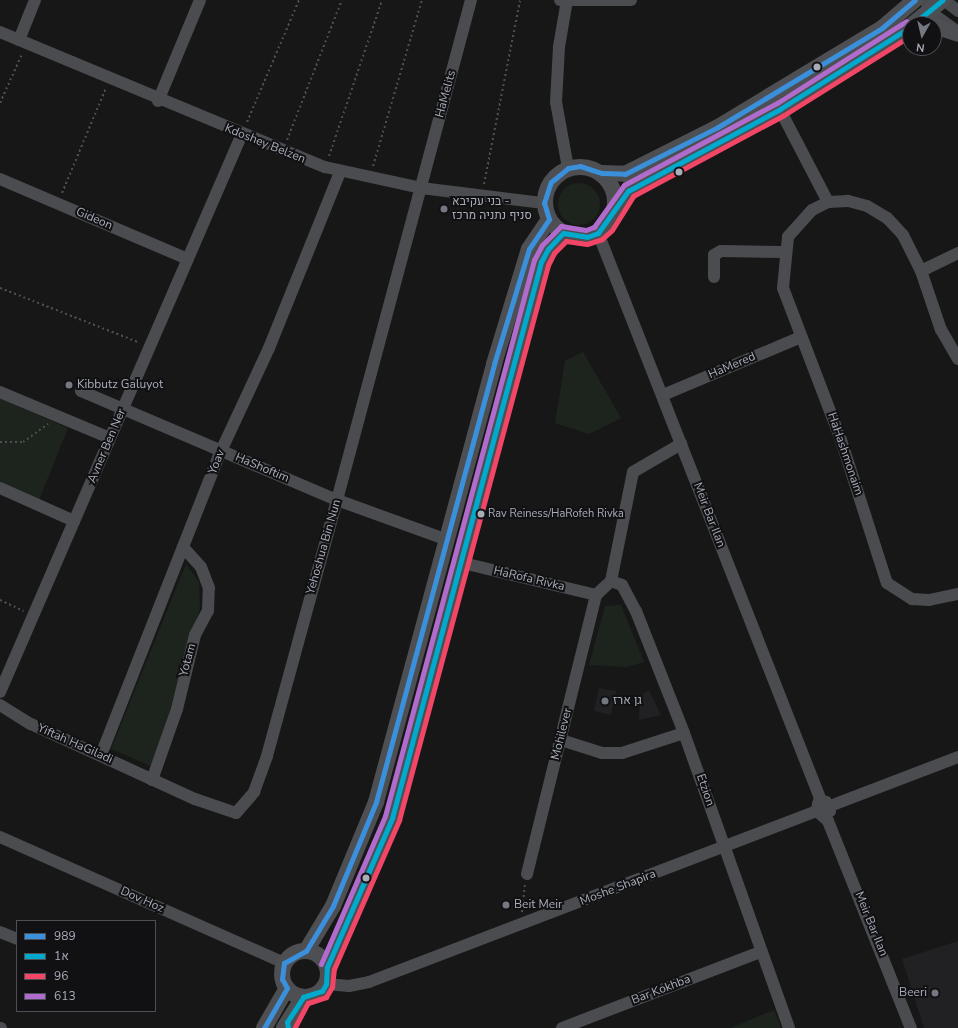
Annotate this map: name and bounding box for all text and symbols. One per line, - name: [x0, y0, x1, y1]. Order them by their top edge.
- north arrow: [902, 16, 942, 56]
- text: N: [915, 39, 926, 55]
- unlabelled marker: [812, 62, 822, 72]
- street label: HaMelits: [433, 69, 459, 119]
- street label: Kdoshey Belzen: [222, 121, 308, 167]
- unlabelled marker: [674, 167, 684, 177]
- place label: בני עקיבא - סניף נתניה מרכז: [452, 195, 532, 223]
- marker: בני עקיבא - סניף נתניה מרכז: [439, 204, 449, 214]
- street label: Gideon: [74, 205, 114, 233]
- street label: HaMered: [706, 350, 758, 382]
- place label: Kibbutz Galuyot: [77, 378, 163, 392]
- marker: Kibbutz Galuyot: [64, 380, 74, 390]
- street label: Avner Ben Ner: [85, 407, 129, 485]
- street label: HaHashmonaim: [824, 411, 866, 497]
- street label: Yoav: [206, 448, 228, 476]
- street label: HaShoftim: [233, 450, 291, 486]
- street label: Meir Bar Ilan: [690, 480, 728, 550]
- street label: Yehoshua Bin Nun: [304, 498, 344, 596]
- place label: Rav Reiness/HaRofeh Rivka: [488, 507, 624, 521]
- marker: Rav Reiness/HaRofeh Rivka: [476, 509, 486, 519]
- street label: HaRofa Rivka: [492, 564, 566, 594]
- street label: Yotam: [177, 642, 199, 678]
- place label: גן ארז: [613, 694, 642, 708]
- marker: גן ארז: [600, 696, 610, 706]
- street label: Mohilever: [549, 706, 575, 762]
- street label: Yiftah HaGiladi: [35, 721, 115, 767]
- street label: Etzion: [693, 772, 717, 808]
- street label: Moshe Shapira: [578, 867, 658, 909]
- unlabelled marker: [361, 873, 371, 883]
- street label: Dov Hoz: [118, 884, 166, 916]
- street label: Meir Bar Ilan: [852, 890, 890, 958]
- place label: Beit Meir: [514, 898, 562, 912]
- marker: Beit Meir: [501, 900, 511, 910]
- legend: [16, 920, 156, 1012]
- text: 989: [54, 928, 76, 944]
- text: 1א: [54, 948, 69, 964]
- text: 96: [54, 968, 68, 984]
- street label: Bar Kokhba: [629, 972, 693, 1008]
- place label: Beeri: [899, 986, 927, 1000]
- text: 613: [54, 988, 76, 1004]
- marker: Beeri: [930, 988, 940, 998]

